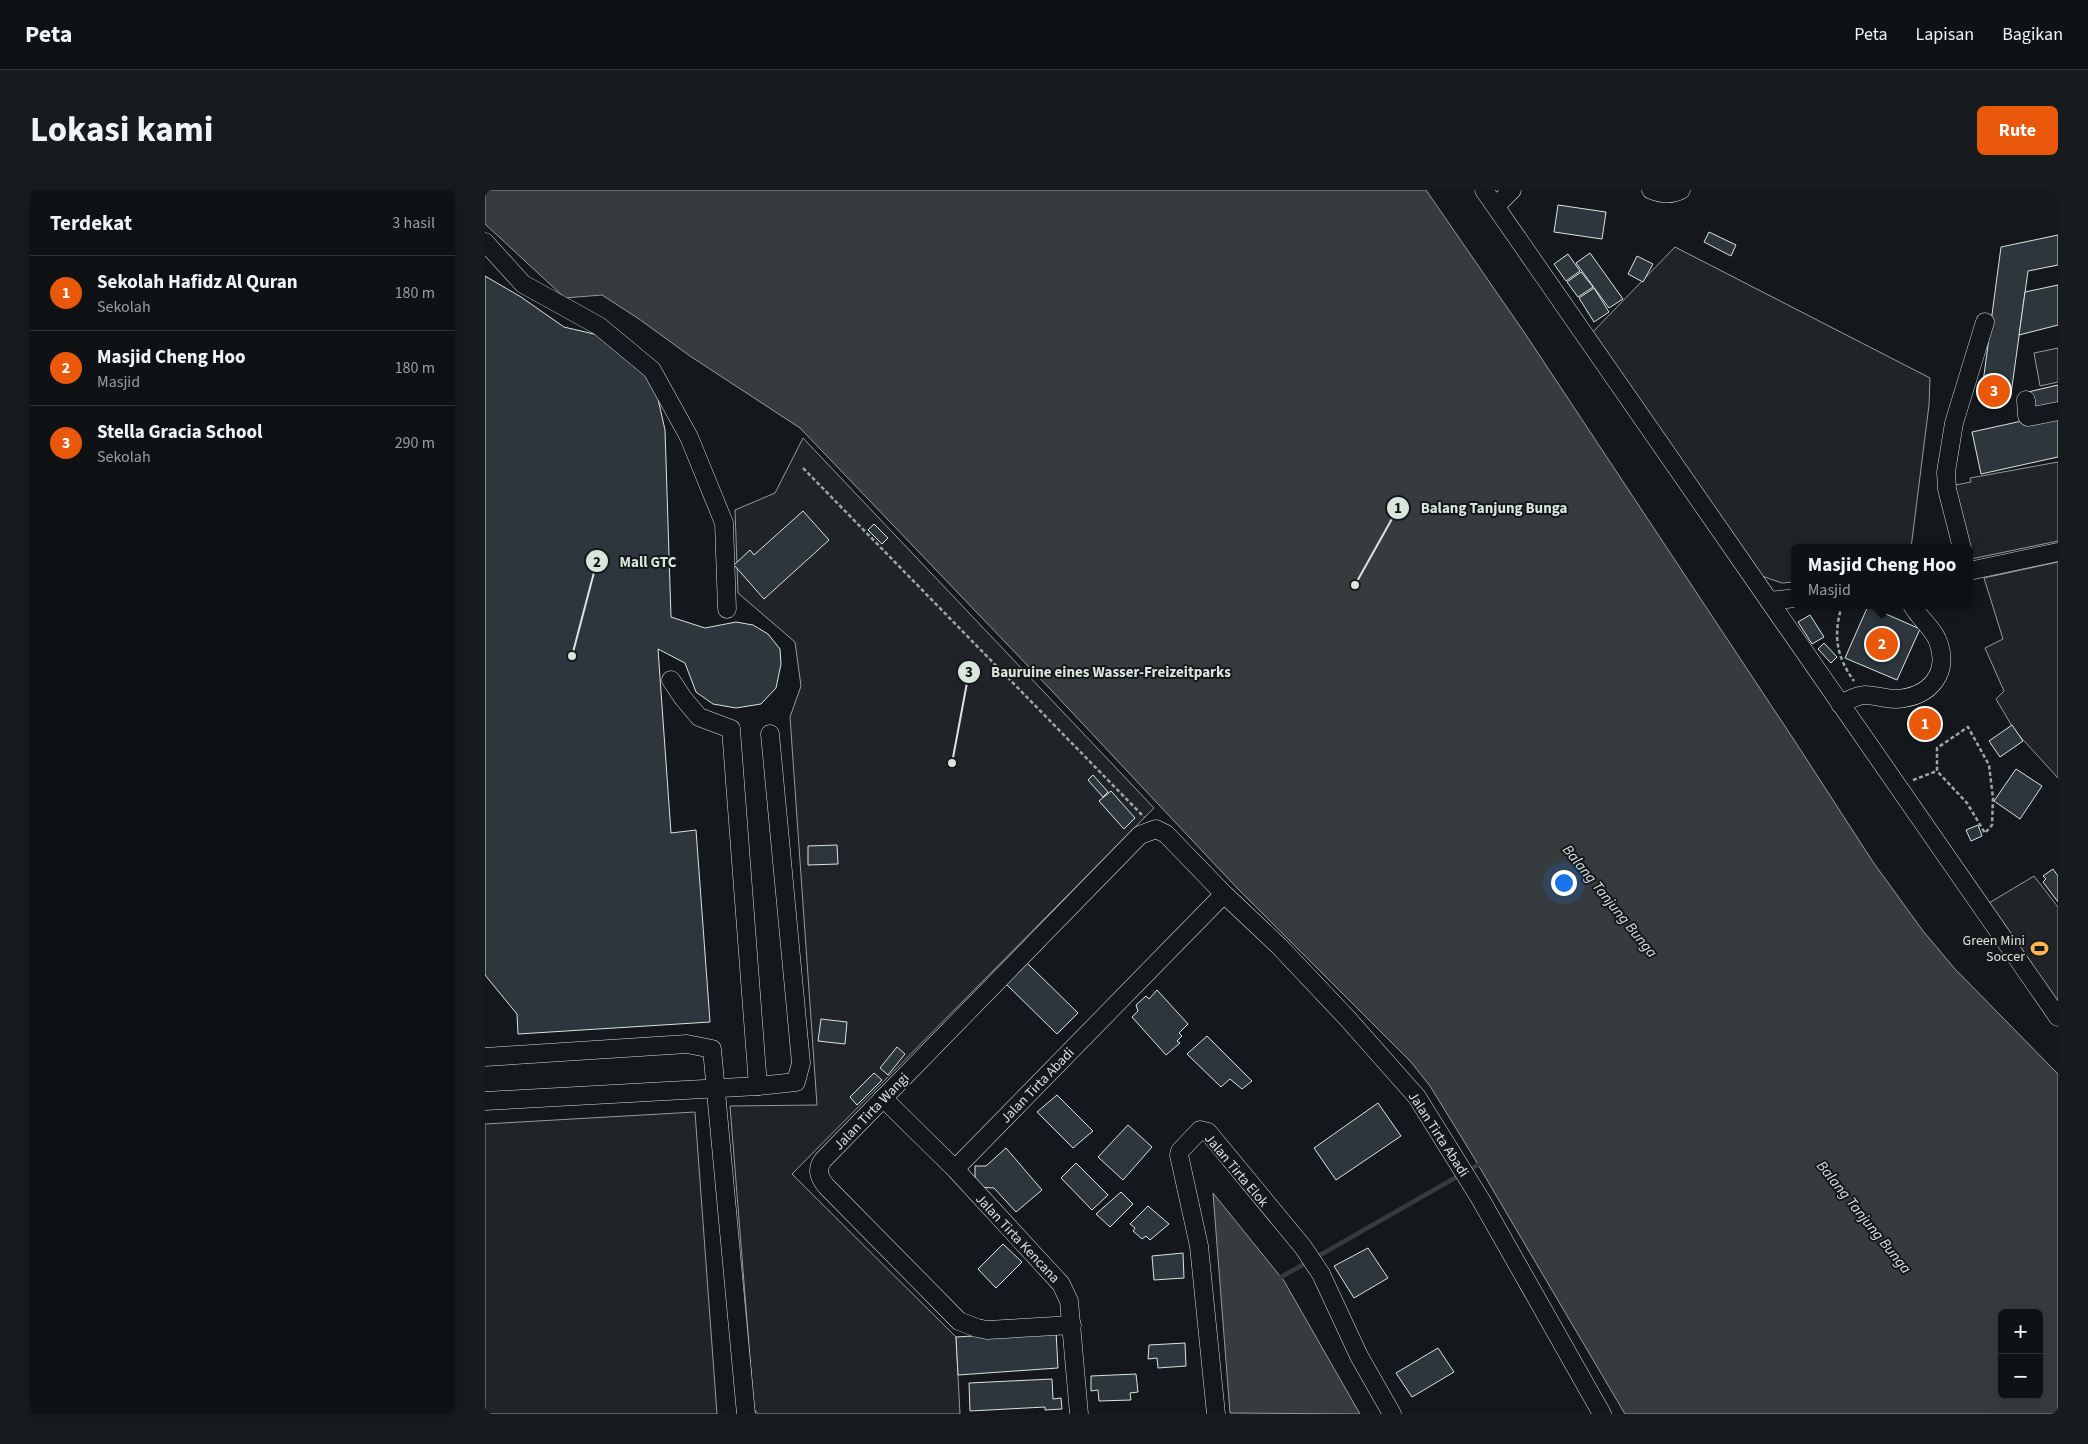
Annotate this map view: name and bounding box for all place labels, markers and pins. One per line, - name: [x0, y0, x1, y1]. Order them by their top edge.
- pin: 3: [1978, 372, 2010, 410]
- callout: Balang Tanjung Bunga: [1385, 493, 1577, 523]
- callout: Mall GTC: [585, 546, 687, 576]
- pin: 2: [1866, 625, 1898, 663]
- callout: Bauruine eines Wasser-Freizeitparks: [956, 657, 1241, 687]
- pin: 1: [1909, 705, 1941, 743]
- place label: Green Mini Soccer: [1963, 931, 2025, 967]
- sports icon: Green Mini Soccer: [2029, 938, 2049, 958]

